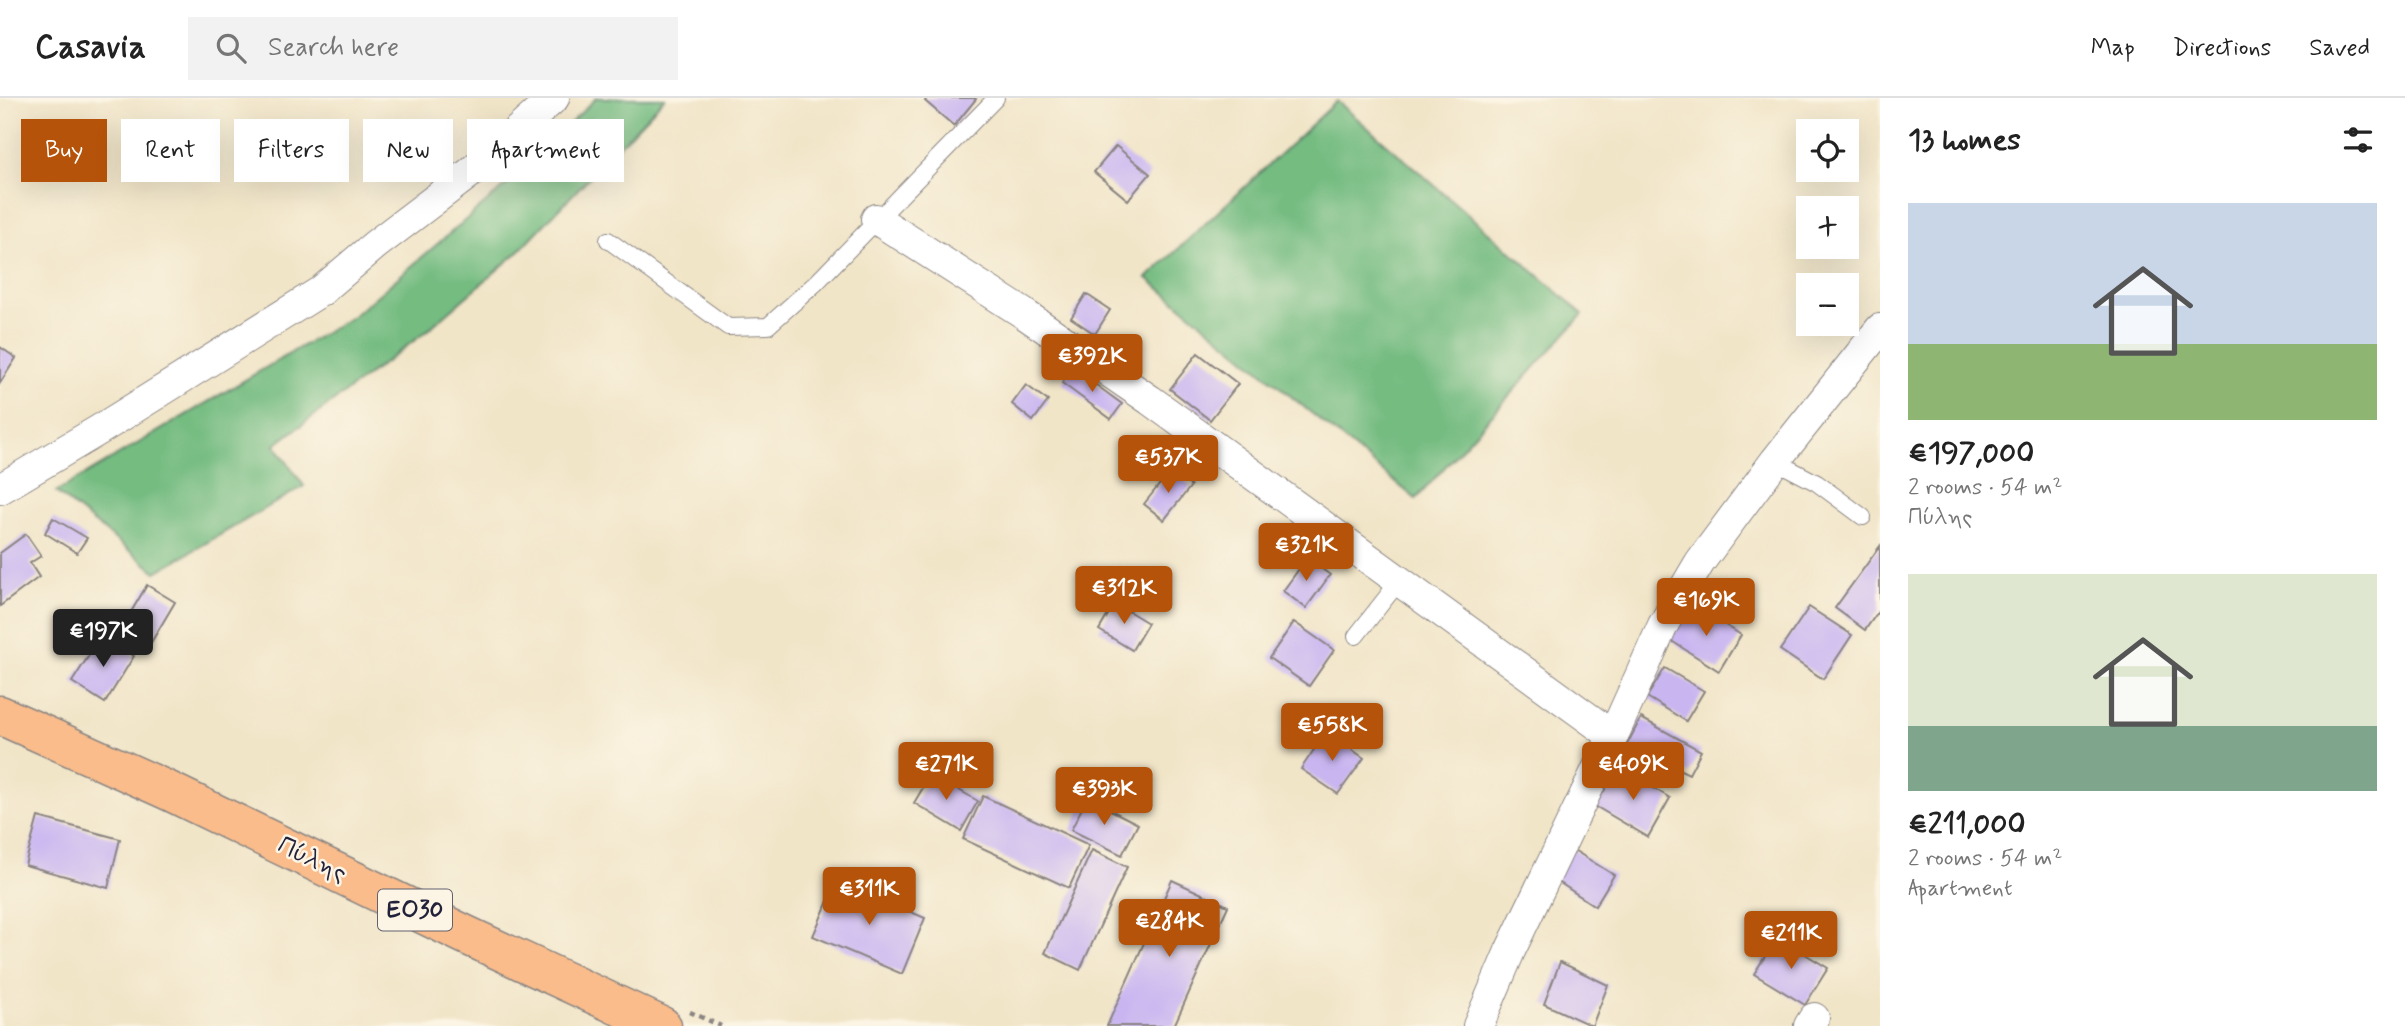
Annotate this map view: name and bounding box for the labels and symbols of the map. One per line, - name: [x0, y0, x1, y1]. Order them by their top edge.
- pin: €392K: [1043, 334, 1141, 394]
- pin: €537K: [1119, 436, 1217, 495]
- pin: €321K: [1257, 524, 1355, 583]
- pin: €312K: [1075, 566, 1173, 626]
- pin: €169K: [1657, 578, 1755, 638]
- pin: €197K: [54, 610, 152, 669]
- pin: €558K: [1283, 704, 1381, 763]
- pin: €271K: [897, 742, 995, 802]
- pin: €409K: [1584, 742, 1682, 802]
- pin: €393K: [1055, 768, 1153, 827]
- street label: Πύλης: [272, 829, 352, 891]
- pin: €311K: [820, 868, 918, 927]
- road number: ΕΟ30: [378, 890, 452, 930]
- pin: €284K: [1120, 900, 1218, 959]
- pin: €211K: [1742, 912, 1840, 971]

